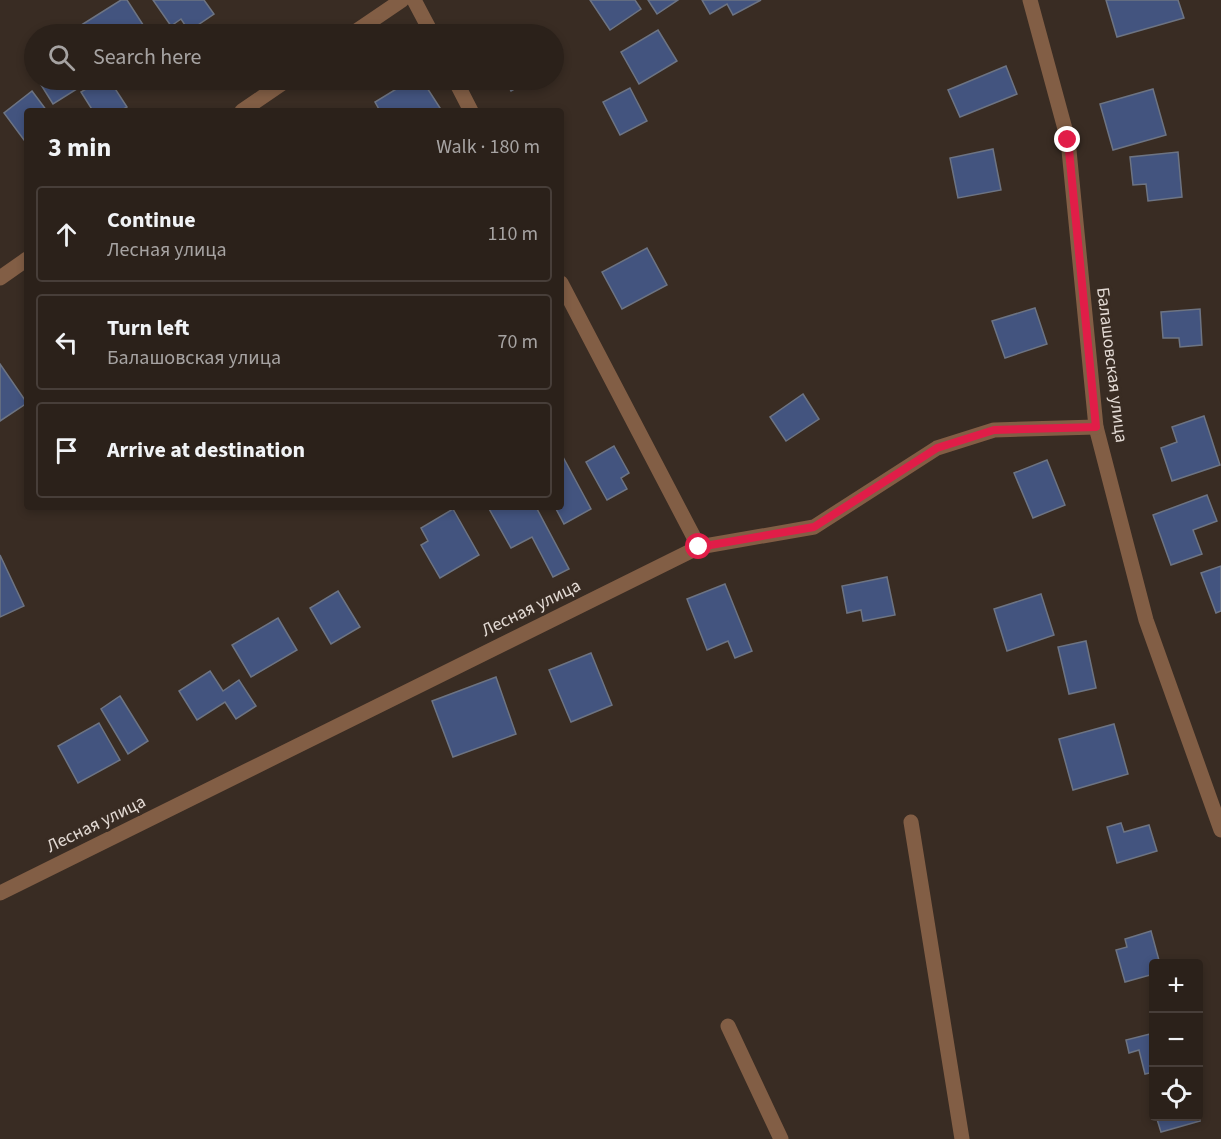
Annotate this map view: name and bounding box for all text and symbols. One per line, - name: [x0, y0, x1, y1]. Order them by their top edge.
- search box: [24, 24, 564, 90]
- icon: search: [45, 41, 78, 74]
- text: Search here: [93, 41, 201, 73]
- route end: [1054, 126, 1080, 152]
- text: 3 min: [48, 129, 111, 166]
- text: Walk · 180 m: [436, 133, 540, 161]
- text: Continue: [107, 204, 196, 236]
- icon: ahead: [50, 218, 83, 251]
- text: 110 m: [488, 220, 538, 248]
- text: Лесная улица: [107, 236, 227, 264]
- street label: Балашовская улица: [1090, 286, 1134, 444]
- text: Turn left: [107, 312, 189, 344]
- icon: left: [50, 326, 83, 359]
- text: 70 m: [498, 328, 538, 356]
- text: Балашовская улица: [107, 344, 281, 372]
- icon: arrive: [50, 434, 83, 467]
- text: Arrive at destination: [107, 434, 305, 466]
- route start: [685, 533, 711, 559]
- street label: Лесная улица: [477, 573, 585, 643]
- street label: Лесная улица: [42, 789, 150, 859]
- map controls: [1149, 959, 1203, 1121]
- button: +: [1149, 959, 1203, 1013]
- button: −: [1149, 1013, 1203, 1067]
- button: locate: [1149, 1067, 1203, 1121]

